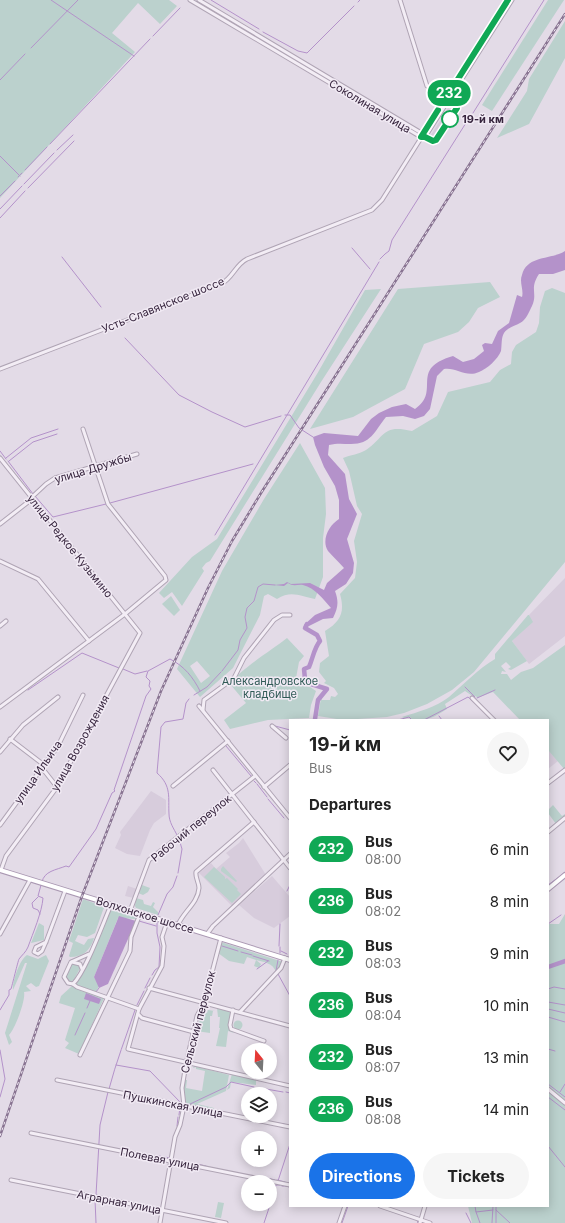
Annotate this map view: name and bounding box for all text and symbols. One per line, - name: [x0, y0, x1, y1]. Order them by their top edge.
- street label: Соколиная улица: [327, 76, 413, 136]
- line badge: 232: [426, 80, 472, 106]
- text: 232: [436, 84, 462, 101]
- marker: 19-й км: [441, 110, 459, 128]
- place label: 19-й км: [462, 112, 504, 126]
- street label: Усть-Славянское шоссе: [100, 274, 226, 336]
- street label: улица Дружбы: [53, 450, 133, 486]
- street label: улица Редкое Кузьмино: [24, 491, 116, 601]
- park label: Александровское кладбище: [222, 674, 318, 701]
- street label: улица Возрождения: [48, 692, 112, 794]
- button: heart: [487, 732, 529, 774]
- text: 19-й км: [309, 733, 381, 756]
- street label: улица Ильича: [11, 738, 65, 806]
- text: Bus: [309, 760, 332, 776]
- street label: Рабочий переулок: [148, 791, 234, 865]
- text: Departures: [309, 795, 391, 814]
- text: Bus: [365, 832, 393, 851]
- text: 232: [318, 840, 344, 857]
- text: 6 min: [490, 840, 529, 859]
- text: 08:00: [365, 851, 401, 867]
- text: Bus: [365, 884, 393, 903]
- text: 236: [318, 892, 344, 909]
- text: 8 min: [490, 892, 529, 911]
- street label: Волхонское шоссе: [94, 893, 196, 937]
- text: 08:02: [365, 903, 401, 919]
- text: Bus: [365, 936, 393, 955]
- text: 232: [318, 944, 344, 961]
- text: 9 min: [490, 944, 529, 963]
- text: 08:03: [365, 955, 401, 971]
- street label: Сельский переулок: [178, 969, 218, 1075]
- text: Bus: [365, 988, 393, 1007]
- text: 236: [318, 996, 344, 1013]
- text: 10 min: [484, 996, 529, 1015]
- text: 08:04: [365, 1007, 402, 1023]
- text: Bus: [365, 1040, 393, 1059]
- north arrow: [241, 1043, 277, 1079]
- map controls: [241, 1043, 277, 1211]
- text: 232: [318, 1048, 344, 1065]
- text: 13 min: [484, 1048, 529, 1067]
- text: 08:07: [365, 1059, 400, 1075]
- street label: Пушкинская улица: [122, 1087, 224, 1121]
- button: layers: [241, 1087, 277, 1123]
- text: Bus: [365, 1092, 393, 1111]
- text: 236: [318, 1100, 344, 1117]
- text: 14 min: [483, 1100, 529, 1119]
- text: 08:08: [365, 1111, 401, 1127]
- button: +: [241, 1131, 277, 1167]
- street label: Полевая улица: [119, 1144, 201, 1174]
- button: Directions: [309, 1153, 415, 1199]
- button: Tickets: [423, 1153, 529, 1199]
- button: −: [241, 1175, 277, 1211]
- street label: Аграрная улица: [76, 1187, 162, 1217]

